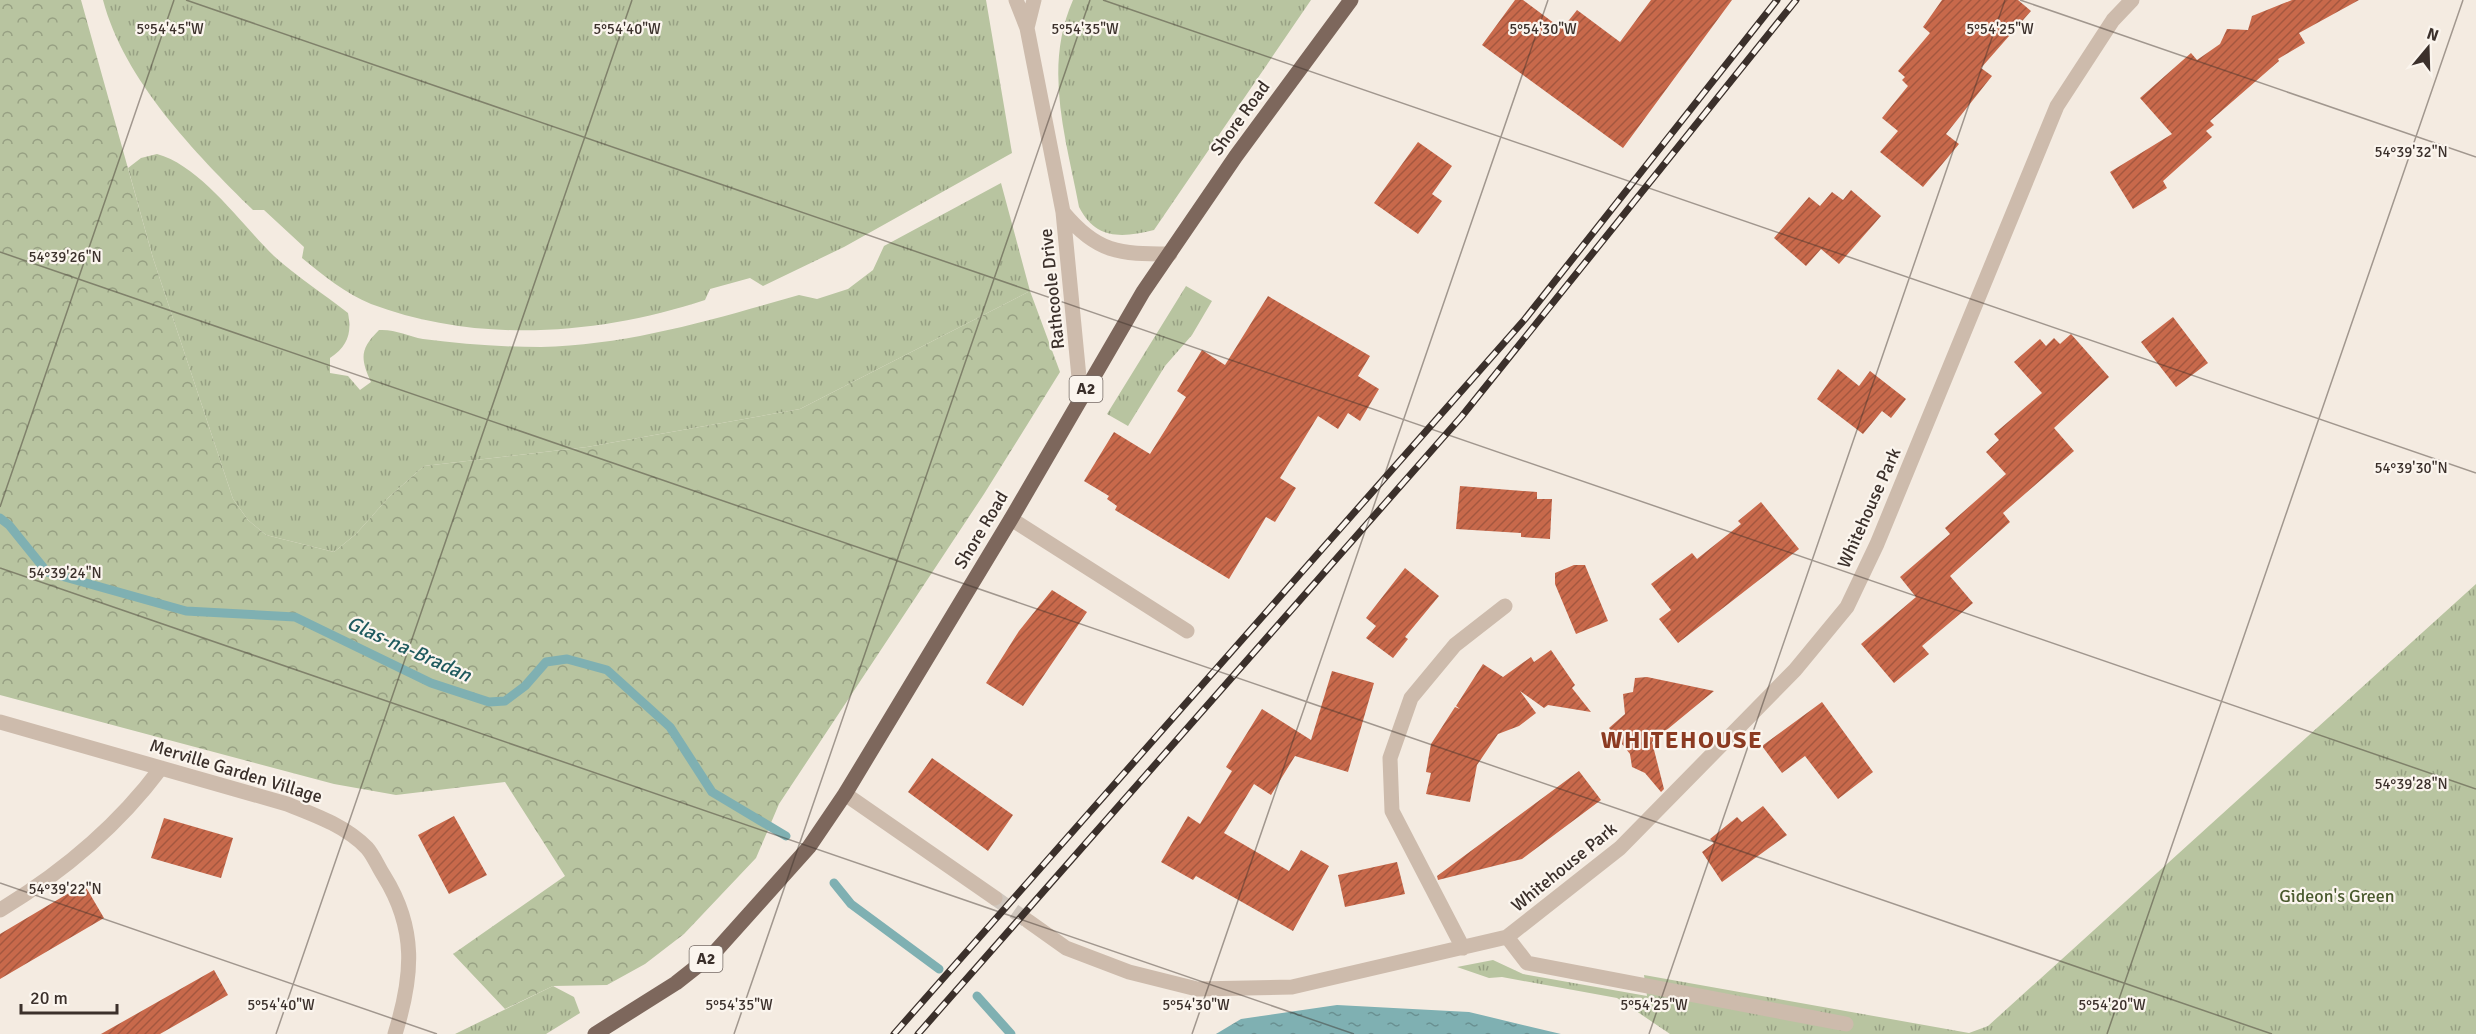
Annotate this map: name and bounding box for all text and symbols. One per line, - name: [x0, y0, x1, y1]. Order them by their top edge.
- north arrow: [2398, 18, 2458, 78]
- text: 5°54'45"W: [136, 20, 204, 38]
- text: 5°54'40"W: [593, 20, 661, 38]
- text: 5°54'35"W: [1051, 20, 1119, 38]
- text: 5°54'30"W: [1509, 20, 1577, 38]
- text: 5°54'25"W: [1966, 20, 2034, 38]
- text: N: [2424, 23, 2441, 46]
- street label: Shore Road: [1206, 76, 1274, 160]
- text: 54°39'32"N: [2374, 143, 2448, 161]
- street label: Rathcoole Drive: [1035, 228, 1069, 350]
- text: 54°39'26"N: [28, 248, 102, 266]
- road number: A2: [1070, 376, 1102, 402]
- street label: Whitehouse Park: [1833, 444, 1905, 572]
- text: 54°39'30"N: [2374, 459, 2448, 477]
- street label: Shore Road: [949, 487, 1013, 573]
- text: 54°39'24"N: [28, 564, 102, 582]
- water label: Glas-na-Bradan: [343, 610, 476, 688]
- district label: WHITEHOUSE: [1601, 725, 1763, 755]
- street label: Merville Garden Village: [147, 734, 325, 808]
- text: 54°39'28"N: [2374, 775, 2448, 793]
- street label: Whitehouse Park: [1507, 818, 1621, 916]
- text: 54°39'22"N: [28, 880, 102, 898]
- park label: Gideon's Green: [2279, 885, 2395, 907]
- road number: A2: [690, 946, 722, 972]
- scale bar: [21, 977, 117, 1015]
- text: 20 m: [30, 987, 68, 1009]
- text: 5°54'40"W: [247, 996, 315, 1014]
- text: 5°54'35"W: [705, 996, 773, 1014]
- text: 5°54'30"W: [1162, 996, 1230, 1014]
- text: 5°54'25"W: [1620, 996, 1688, 1014]
- text: 5°54'20"W: [2078, 996, 2146, 1014]

